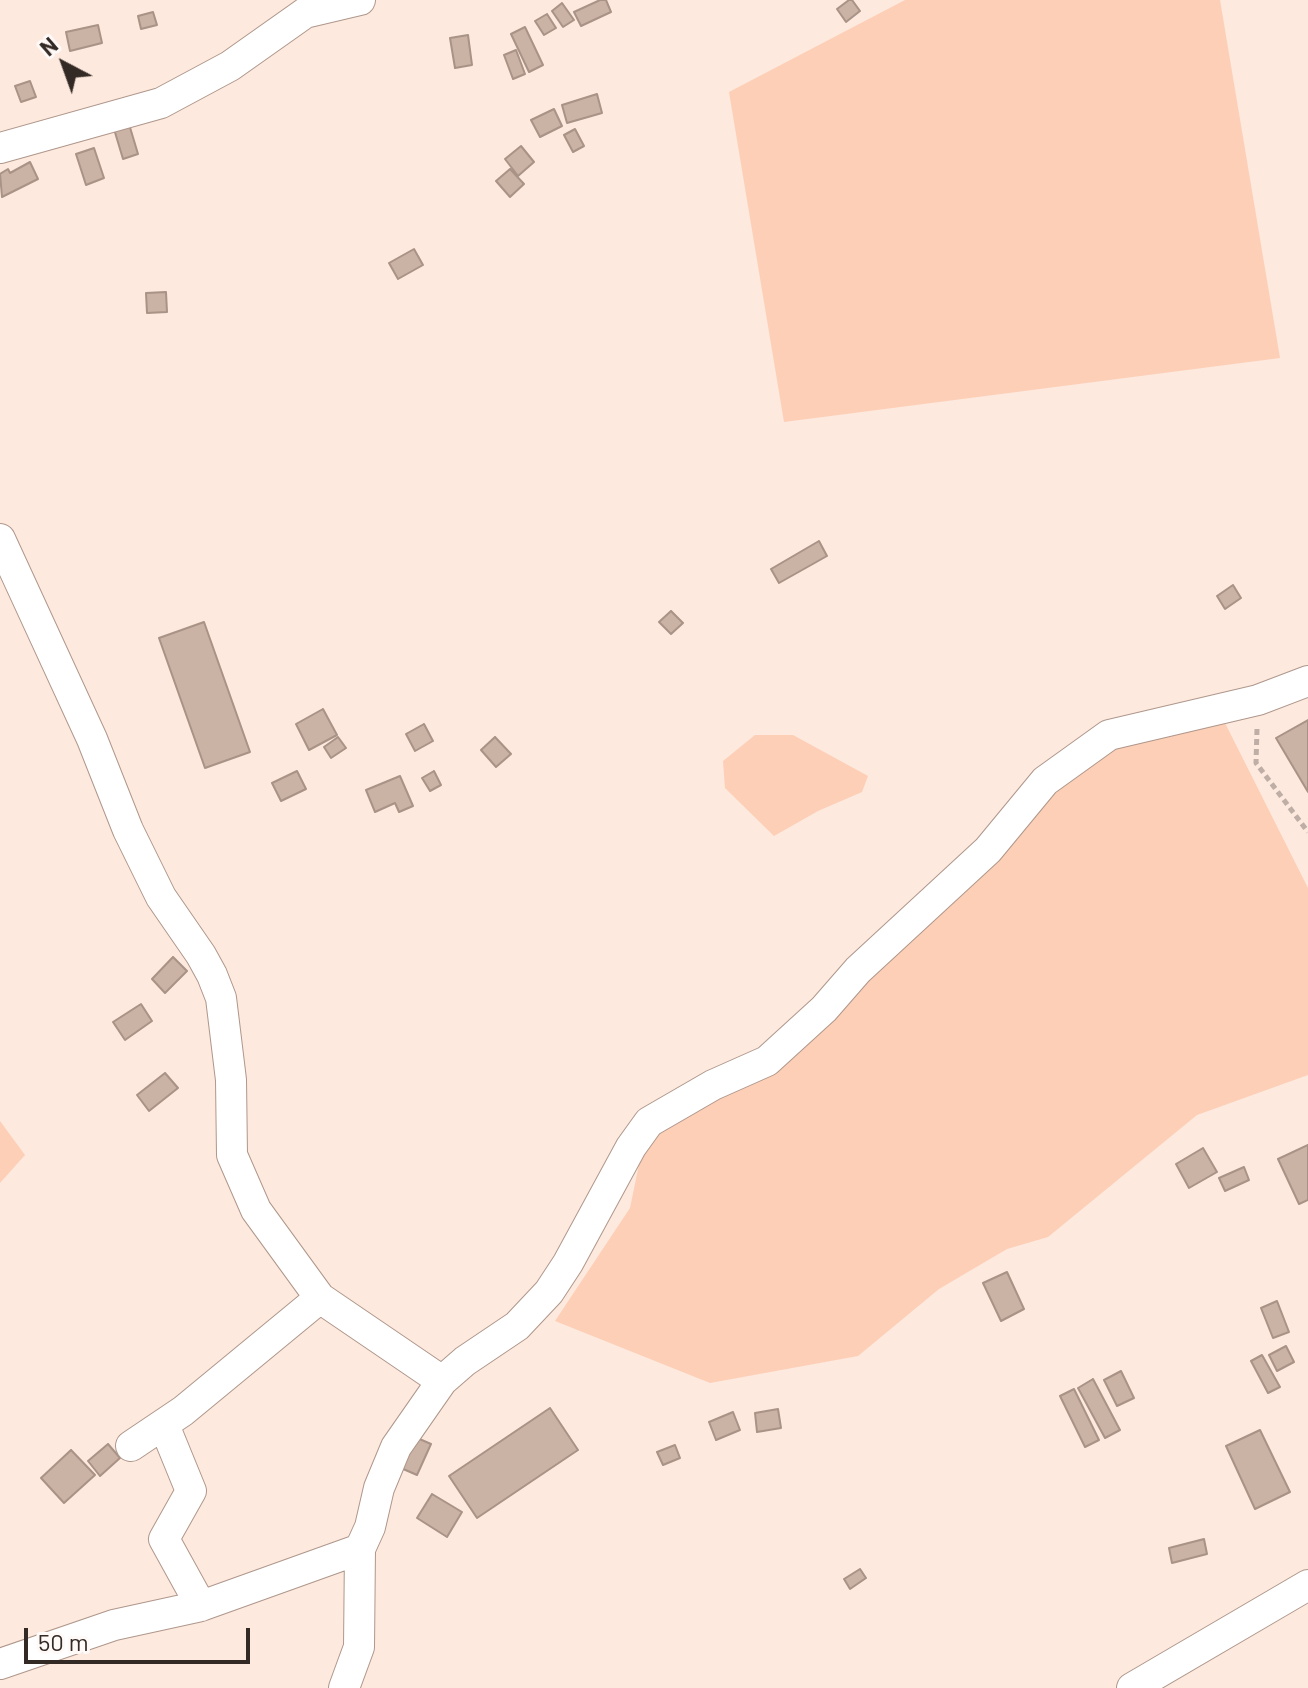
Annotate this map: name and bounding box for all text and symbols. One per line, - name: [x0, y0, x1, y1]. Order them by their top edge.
- north arrow: [24, 24, 104, 104]
- text: N: [34, 31, 62, 61]
- scale bar: [28, 1612, 254, 1662]
- text: 50 m: [38, 1627, 89, 1656]

